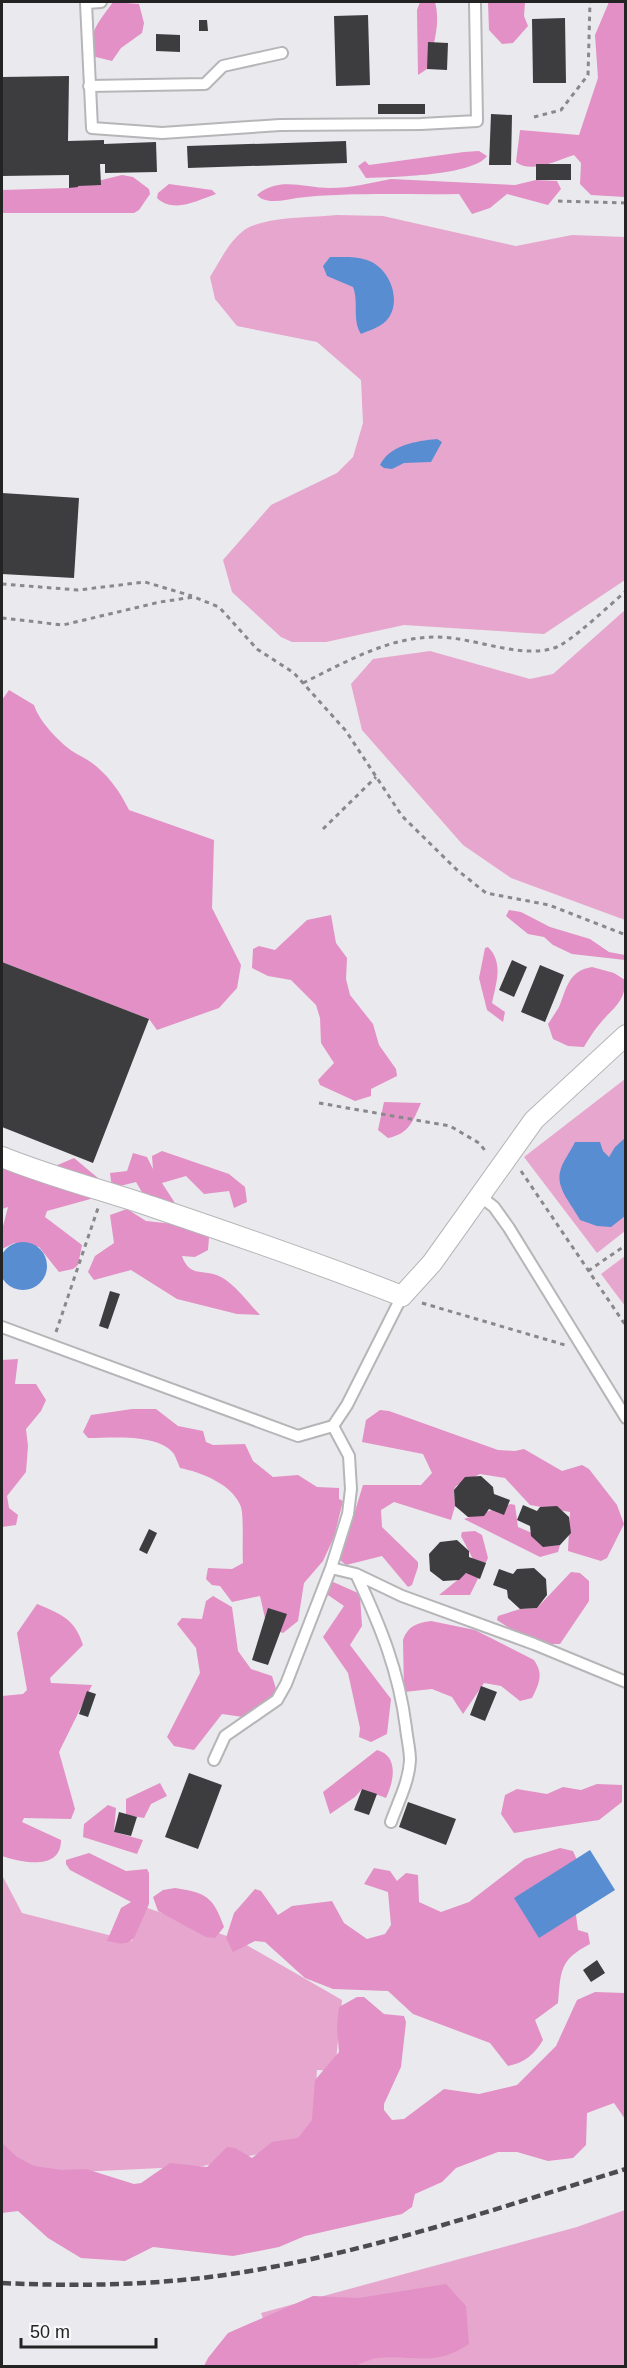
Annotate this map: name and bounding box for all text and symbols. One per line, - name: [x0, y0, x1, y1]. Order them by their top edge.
- scale bar: [21, 2311, 156, 2349]
- text: 50 m: [30, 2322, 70, 2342]

